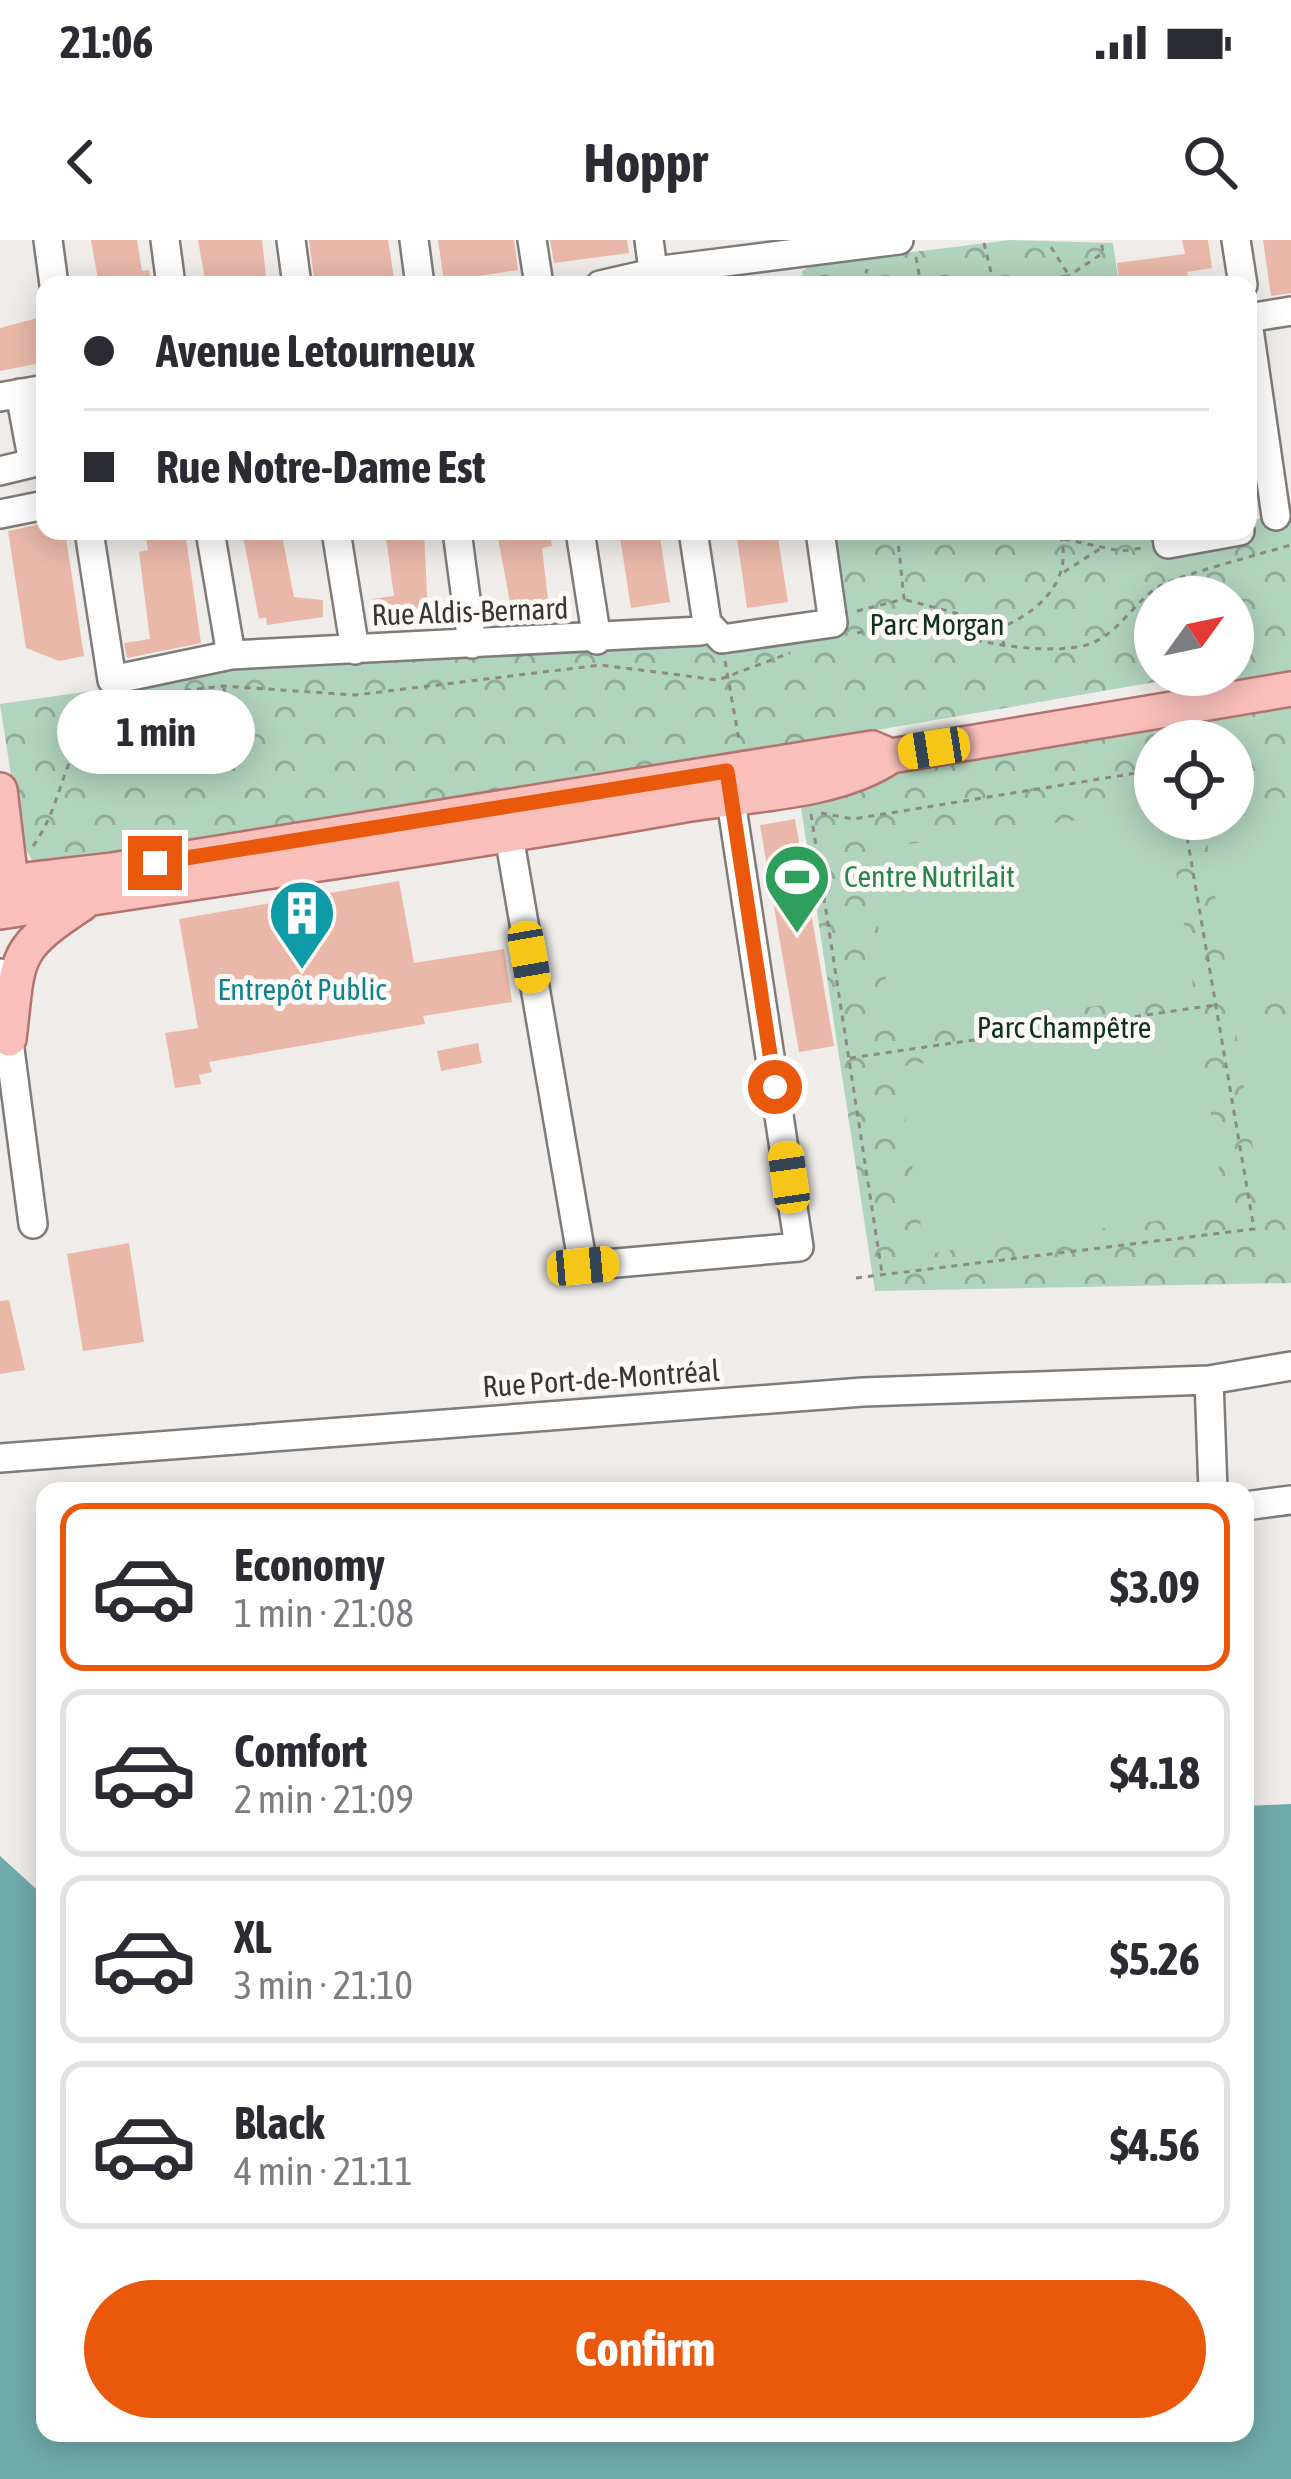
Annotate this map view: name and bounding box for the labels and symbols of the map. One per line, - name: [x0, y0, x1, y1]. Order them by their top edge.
- north arrow: [1134, 576, 1254, 696]
- street label: Rue Aldis-Bernard: [371, 591, 569, 631]
- park label: Parc Morgan: [869, 607, 1005, 641]
- callout: 1 min: [56, 689, 254, 773]
- car: [896, 725, 972, 771]
- route end: [128, 836, 182, 890]
- sports icon: Centre Nutrilait: [762, 842, 832, 936]
- place label: Centre Nutrilait: [844, 859, 1015, 893]
- building icon: Entrepôt Public: [267, 878, 337, 972]
- car: [505, 918, 553, 996]
- place label: Entrepôt Public: [218, 972, 387, 1006]
- park label: Parc Champêtre: [977, 1010, 1151, 1044]
- route start: [748, 1060, 802, 1114]
- car: [766, 1139, 812, 1215]
- car: [546, 1245, 620, 1287]
- street label: Rue Port-de-Montréal: [481, 1353, 721, 1403]

